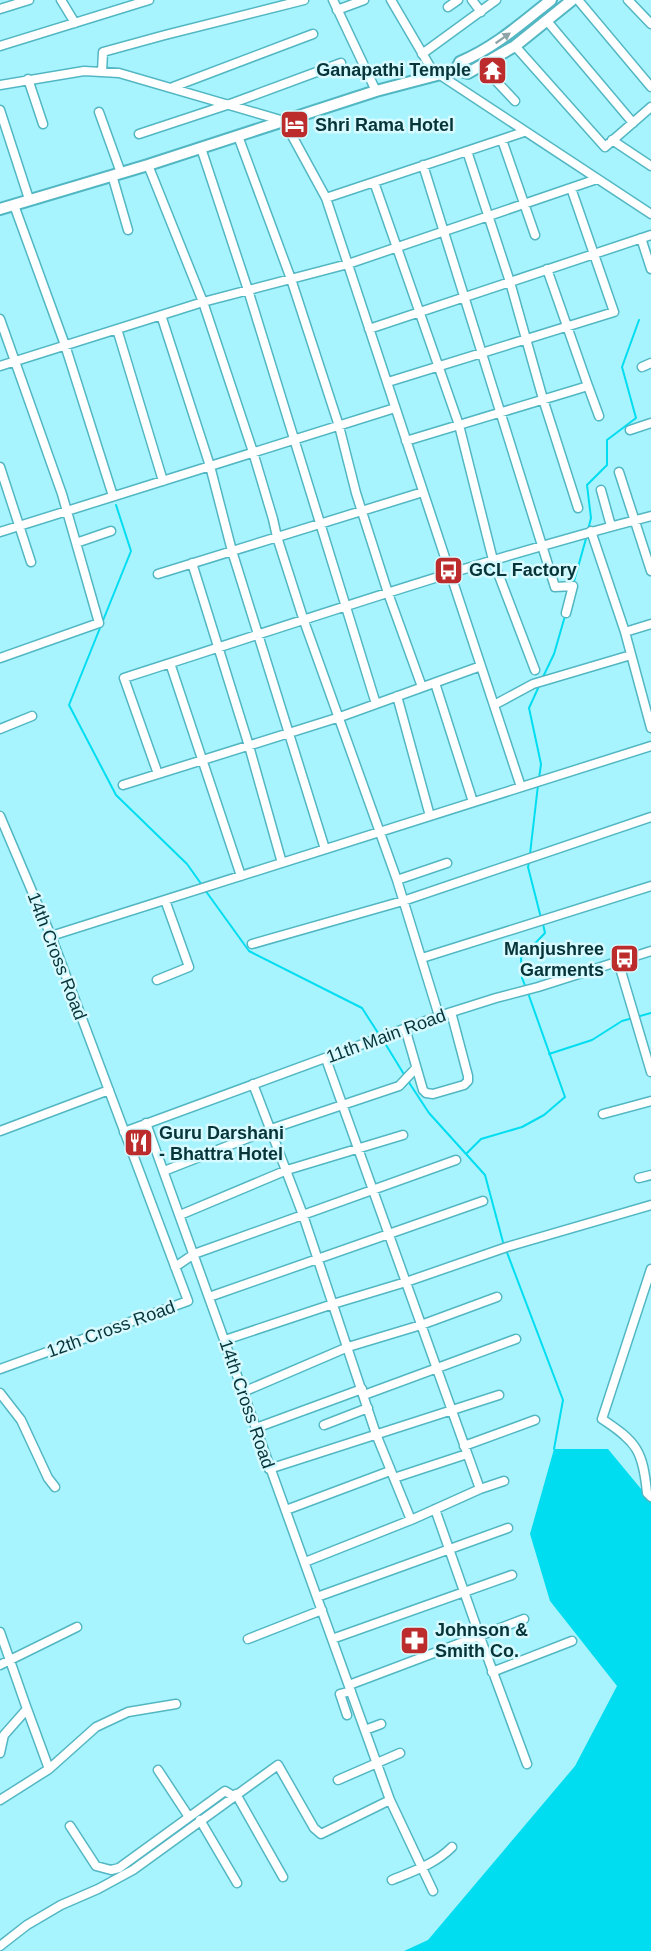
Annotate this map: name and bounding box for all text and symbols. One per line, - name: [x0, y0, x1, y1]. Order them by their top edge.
- one-way arrow: [494, 32, 510, 44]
- temple icon: Ganapathi Temple: [476, 54, 508, 86]
- place label: Ganapathi Temple: [316, 60, 471, 80]
- hotel icon: Shri Rama Hotel: [278, 109, 310, 141]
- place label: Shri Rama Hotel: [315, 115, 454, 135]
- bus stop icon: GCL Factory: [432, 554, 464, 586]
- place label: GCL Factory: [469, 560, 577, 580]
- street label: 14th Cross Road: [23, 889, 91, 1023]
- place label: Manjushree Garments: [504, 939, 604, 980]
- bus stop icon: Manjushree Garments: [609, 943, 641, 975]
- street label: 11th Main Road: [323, 1005, 449, 1067]
- place label: Guru Darshani - Bhattra Hotel: [159, 1123, 284, 1164]
- restaurant icon: Guru Darshani - Bhattra Hotel: [122, 1127, 154, 1159]
- street label: 12th Cross Road: [44, 1297, 178, 1361]
- street label: 14th Cross Road: [216, 1337, 278, 1471]
- place label: Johnson & Smith Co.: [435, 1620, 528, 1661]
- pharmacy icon: Johnson & Smith Co.: [398, 1624, 430, 1656]

